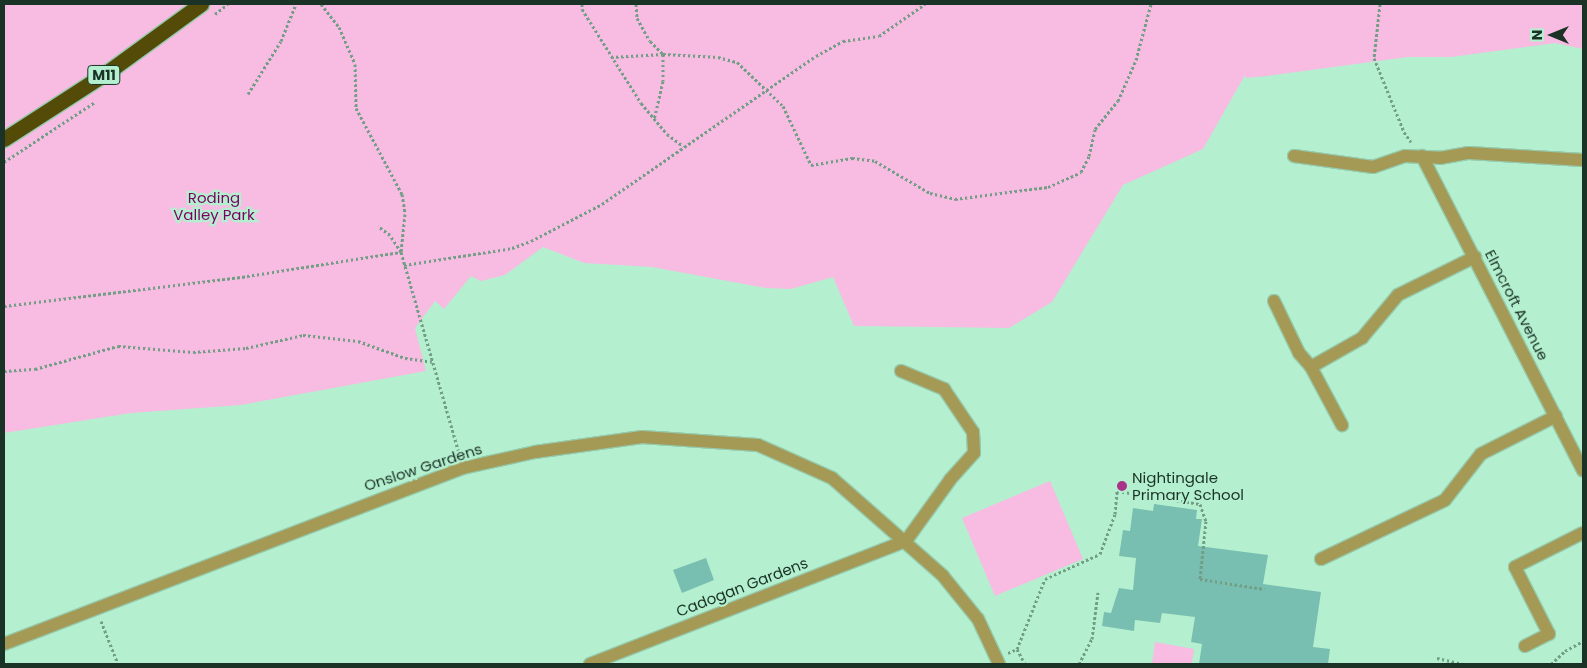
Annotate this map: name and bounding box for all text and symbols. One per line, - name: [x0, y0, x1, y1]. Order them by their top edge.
- north arrow: [1527, 10, 1577, 60]
- text: N: [1527, 30, 1547, 40]
- road number: M11: [86, 64, 122, 86]
- park label: Roding Valley Park: [173, 188, 255, 223]
- street label: Elmcroft Avenue: [1481, 247, 1553, 363]
- street label: Onslow Gardens: [362, 439, 484, 495]
- place label: Nightingale Primary School: [1132, 468, 1244, 503]
- marker: Nightingale Primary School: [1116, 480, 1128, 492]
- street label: Cadogan Gardens: [674, 554, 810, 620]

